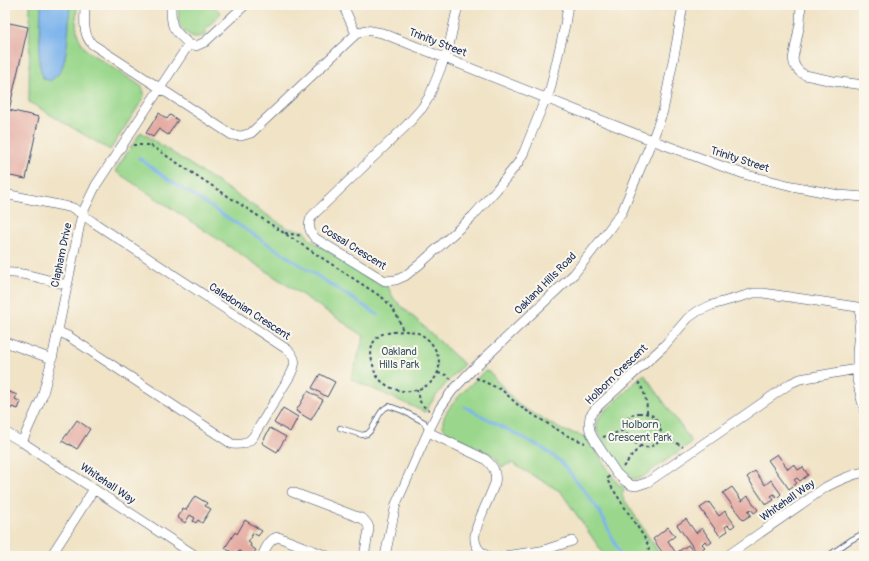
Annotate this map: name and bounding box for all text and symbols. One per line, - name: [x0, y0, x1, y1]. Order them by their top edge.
- street label: Trinity Street: [407, 25, 469, 60]
- street label: Trinity Street: [709, 144, 771, 175]
- street label: Clapham Drive: [48, 221, 75, 289]
- street label: Cossal Crescent: [319, 222, 389, 273]
- street label: Oakland Hills Road: [512, 250, 579, 317]
- street label: Caledonian Crescent: [206, 280, 293, 343]
- street label: Holborn Crescent: [583, 341, 651, 407]
- park label: Oakland Hills Park: [379, 345, 420, 371]
- park label: Holborn Crescent Park: [608, 418, 672, 444]
- street label: Whitehall Way: [78, 460, 138, 507]
- street label: Whitehall Way: [758, 477, 817, 524]

